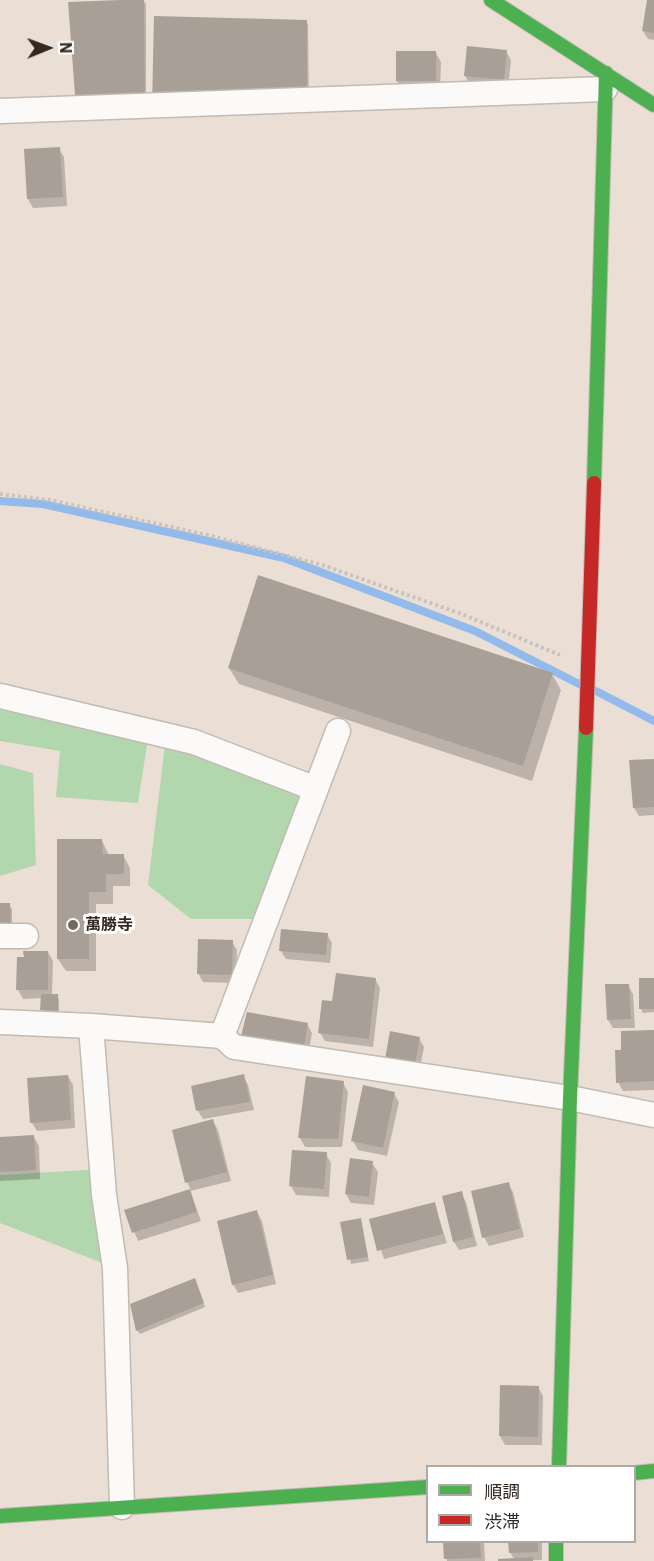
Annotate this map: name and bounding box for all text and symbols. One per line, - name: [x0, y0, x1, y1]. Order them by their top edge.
- north arrow: [18, 18, 78, 78]
- text: N: [56, 42, 76, 54]
- place label: 萬勝寺: [85, 915, 133, 935]
- marker: 萬勝寺: [66, 918, 80, 932]
- legend: [426, 1465, 636, 1543]
- text: 順調: [484, 1480, 520, 1503]
- text: 渋滞: [484, 1510, 520, 1533]

